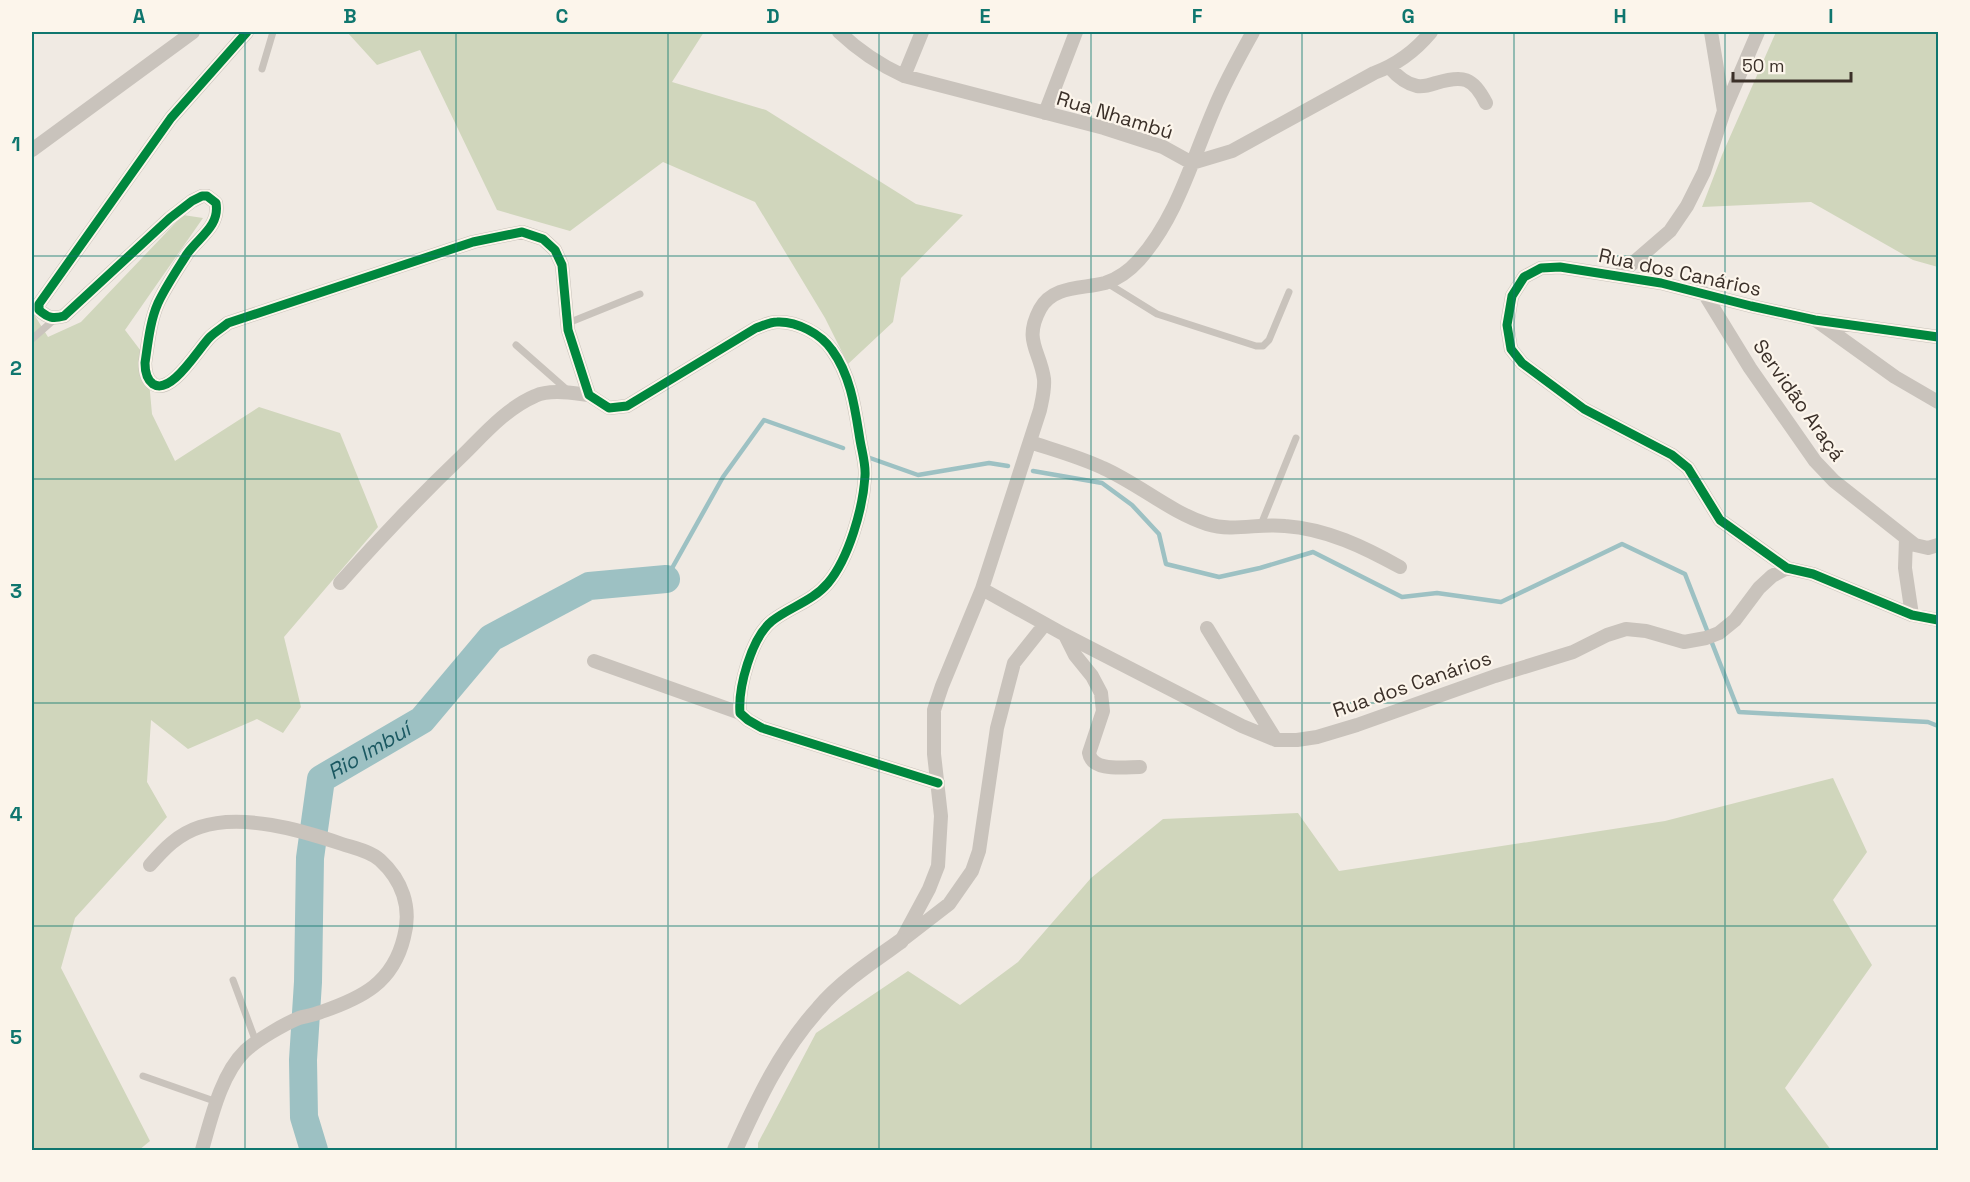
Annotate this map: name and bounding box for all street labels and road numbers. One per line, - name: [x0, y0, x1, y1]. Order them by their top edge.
- street label: Rua Nhambú: [1053, 85, 1177, 145]
- street label: Rua dos Canários: [1596, 242, 1764, 302]
- street label: Servidão Araçá: [1747, 334, 1851, 466]
- street label: Rua dos Canários: [1329, 645, 1495, 723]

